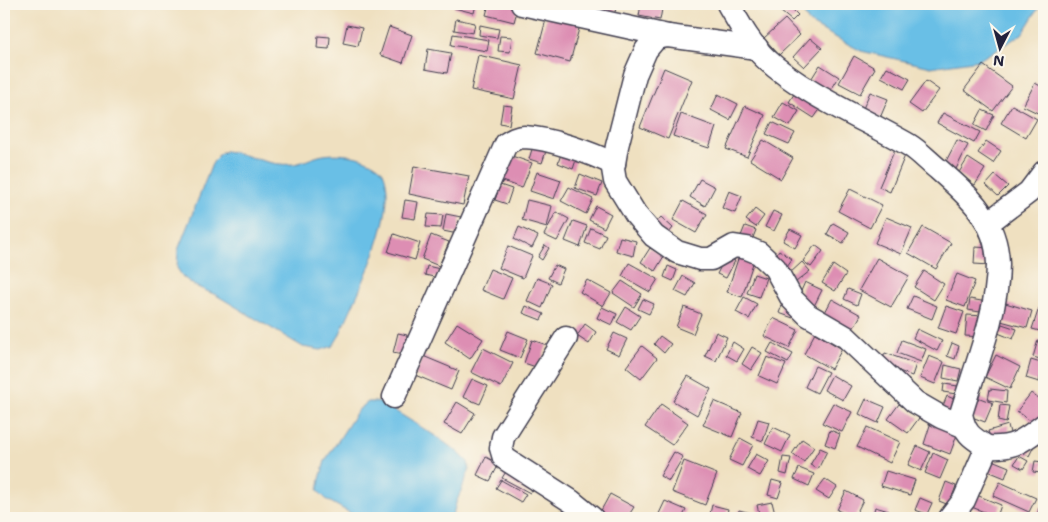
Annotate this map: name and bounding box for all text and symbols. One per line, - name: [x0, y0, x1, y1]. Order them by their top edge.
- north arrow: [976, 22, 1026, 72]
- text: N: [992, 51, 1005, 70]

